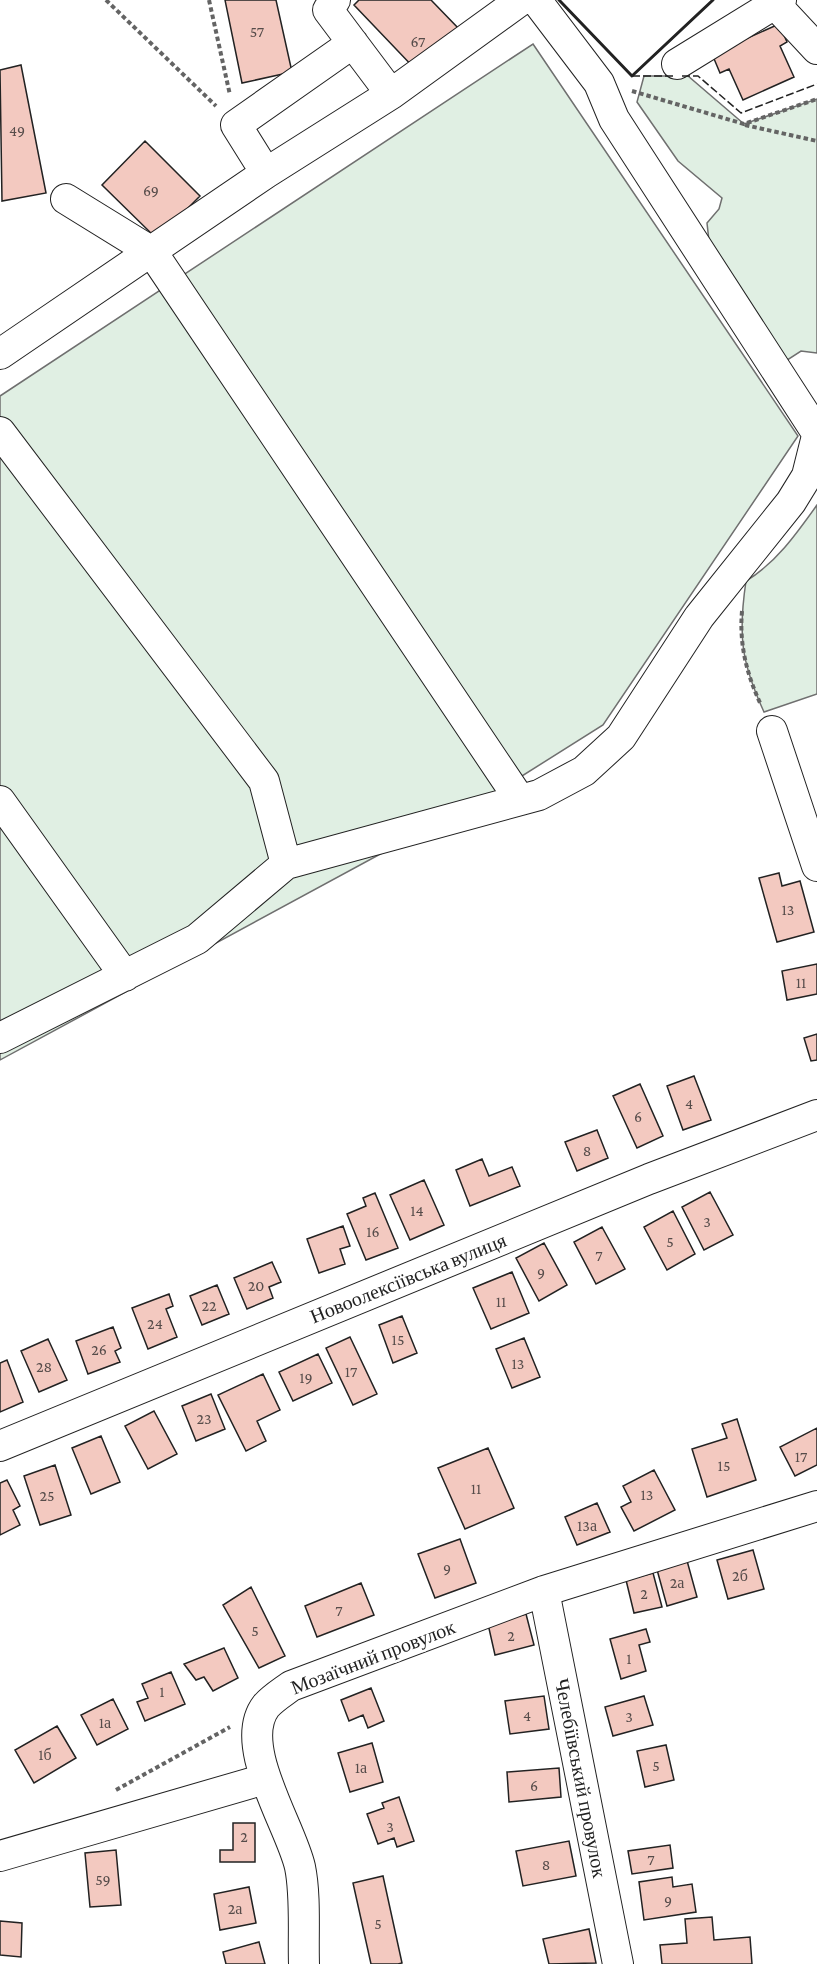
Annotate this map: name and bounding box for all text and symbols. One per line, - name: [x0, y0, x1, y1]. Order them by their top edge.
- house number: 57: [250, 23, 265, 40]
- house number: 67: [411, 33, 426, 50]
- house number: 49: [9, 122, 25, 139]
- house number: 69: [143, 182, 159, 199]
- house number: 13: [782, 901, 794, 918]
- house number: 11: [796, 974, 806, 991]
- house number: 4: [685, 1095, 693, 1112]
- house number: 6: [634, 1108, 642, 1125]
- house number: 8: [583, 1142, 591, 1159]
- house number: 14: [410, 1202, 424, 1219]
- house number: 3: [703, 1213, 711, 1230]
- house number: 16: [366, 1223, 380, 1240]
- street label: Новоолексіївська вулиця: [307, 1229, 510, 1328]
- house number: 5: [666, 1233, 674, 1250]
- house number: 7: [595, 1247, 603, 1264]
- house number: 9: [537, 1264, 545, 1281]
- house number: 20: [248, 1277, 264, 1294]
- house number: 11: [496, 1293, 506, 1310]
- house number: 22: [201, 1297, 217, 1314]
- house number: 24: [147, 1315, 163, 1332]
- house number: 15: [392, 1331, 404, 1348]
- house number: 26: [91, 1341, 107, 1358]
- house number: 13: [512, 1355, 524, 1372]
- house number: 28: [36, 1358, 52, 1375]
- house number: 17: [345, 1363, 358, 1380]
- house number: 19: [299, 1369, 313, 1386]
- house number: 23: [196, 1410, 212, 1427]
- house number: 17: [795, 1448, 808, 1465]
- house number: 15: [718, 1457, 730, 1474]
- house number: 11: [471, 1480, 481, 1497]
- house number: 13: [641, 1486, 653, 1503]
- house number: 25: [39, 1487, 55, 1504]
- house number: 13а: [577, 1517, 597, 1534]
- house number: 9: [443, 1560, 451, 1577]
- house number: 2б: [732, 1567, 748, 1584]
- house number: 2а: [670, 1574, 684, 1591]
- house number: 2: [640, 1585, 648, 1602]
- house number: 7: [335, 1602, 343, 1619]
- street label: Мозаїчний провулок: [288, 1615, 459, 1699]
- house number: 5: [251, 1622, 259, 1639]
- house number: 2: [507, 1627, 515, 1644]
- house number: 1: [626, 1650, 632, 1667]
- street label: Челебіївський провулок: [550, 1677, 611, 1880]
- house number: 1: [159, 1683, 165, 1700]
- house number: 4: [523, 1707, 531, 1724]
- house number: 3: [625, 1708, 633, 1725]
- house number: 1а: [99, 1714, 111, 1731]
- house number: 1б: [38, 1746, 52, 1763]
- house number: 5: [652, 1757, 660, 1774]
- house number: 1а: [355, 1759, 367, 1776]
- house number: 6: [530, 1777, 538, 1794]
- house number: 3: [386, 1818, 394, 1835]
- house number: 2: [240, 1828, 248, 1845]
- house number: 7: [647, 1851, 655, 1868]
- house number: 8: [542, 1856, 550, 1873]
- house number: 59: [95, 1871, 111, 1888]
- house number: 9: [664, 1892, 672, 1909]
- house number: 2а: [228, 1900, 242, 1917]
- house number: 5: [374, 1915, 382, 1932]

